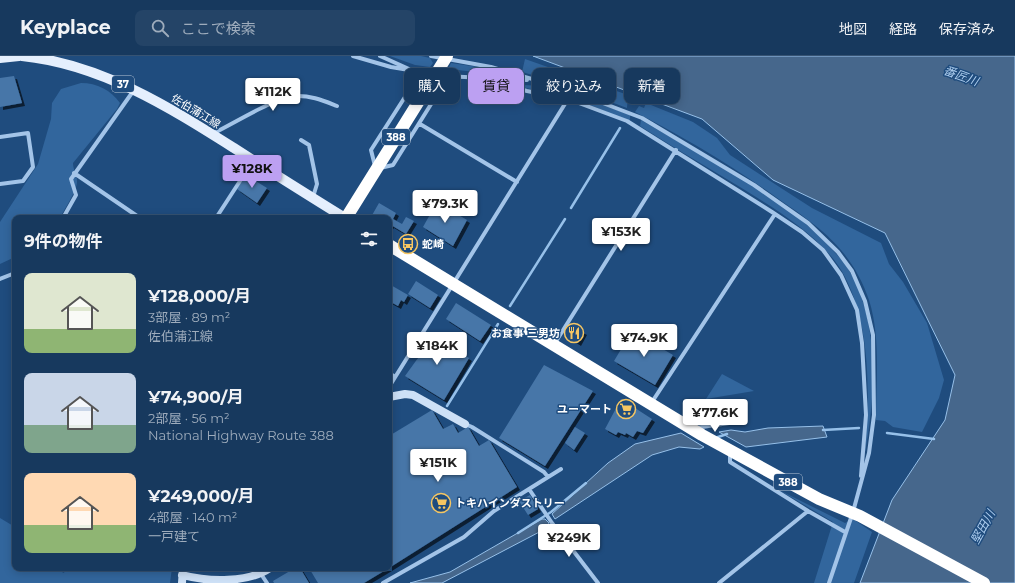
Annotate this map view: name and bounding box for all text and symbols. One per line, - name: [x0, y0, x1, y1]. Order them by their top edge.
- search box: [135, 10, 415, 46]
- text: Keyplace: [20, 16, 111, 39]
- icon: search: [149, 17, 171, 39]
- text: ここで検索: [181, 19, 256, 38]
- text: 地図: [839, 20, 867, 38]
- text: 経路: [889, 20, 917, 38]
- text: 保存済み: [939, 20, 995, 38]
- water label: 番匠川: [942, 62, 983, 89]
- chip: 購入: [404, 68, 460, 104]
- chip: 賃貸: [468, 68, 524, 104]
- chip: 絞り込み: [532, 68, 616, 104]
- chip: 新着: [624, 68, 680, 104]
- road number: 37: [112, 76, 134, 92]
- pin: ¥112K: [245, 78, 301, 112]
- text: ¥112K: [254, 83, 292, 99]
- street label: 佐伯蒲江線: [169, 91, 223, 131]
- road number: 388: [382, 129, 410, 145]
- pin: ¥128K: [224, 155, 280, 189]
- text: ¥128K: [232, 160, 272, 176]
- pin: ¥79.3K: [412, 190, 478, 224]
- text: ¥79.3K: [422, 195, 468, 211]
- pin: ¥153K: [593, 218, 649, 252]
- text: ¥153K: [601, 223, 641, 239]
- icon: filters: [358, 228, 380, 250]
- text: 9件の物件: [24, 231, 103, 251]
- bus stop icon: 蛇崎: [397, 233, 419, 255]
- place label: 蛇崎: [422, 237, 444, 251]
- text: ¥128,000/月: [148, 286, 251, 306]
- icon: home: [56, 289, 104, 337]
- text: 3部屋 · 89 m²: [148, 309, 230, 325]
- restaurant icon: お食事 三男坊: [563, 322, 585, 344]
- pin: ¥74.9K: [611, 324, 677, 358]
- place label: お食事 三男坊: [491, 326, 560, 340]
- text: 佐伯蒲江線: [148, 328, 213, 344]
- text: ¥74.9K: [620, 329, 668, 345]
- pin: ¥184K: [409, 332, 465, 366]
- text: ¥184K: [416, 337, 458, 353]
- text: ¥74,900/月: [148, 387, 244, 407]
- icon: home: [56, 389, 104, 437]
- supermarket icon: ユーマート: [615, 398, 637, 420]
- pin: ¥77.6K: [682, 399, 748, 433]
- place label: ユーマート: [557, 402, 612, 416]
- text: ¥77.6K: [692, 404, 738, 420]
- text: 2部屋 · 56 m²: [148, 410, 230, 426]
- text: National Highway Route 388: [148, 427, 334, 443]
- pin: ¥151K: [410, 449, 466, 483]
- text: ¥151K: [419, 454, 457, 470]
- road number: 388: [774, 474, 802, 490]
- text: ¥249,000/月: [148, 486, 255, 506]
- icon: home: [56, 489, 104, 537]
- supermarket icon: トキハインダストリー: [430, 492, 452, 514]
- place label: トキハインダストリー: [455, 496, 565, 510]
- water label: 堅田川: [967, 506, 999, 546]
- text: 4部屋 · 140 m²: [148, 509, 237, 525]
- pin: ¥249K: [541, 524, 597, 558]
- text: 一戸建て: [148, 528, 200, 544]
- text: ¥249K: [547, 529, 591, 545]

